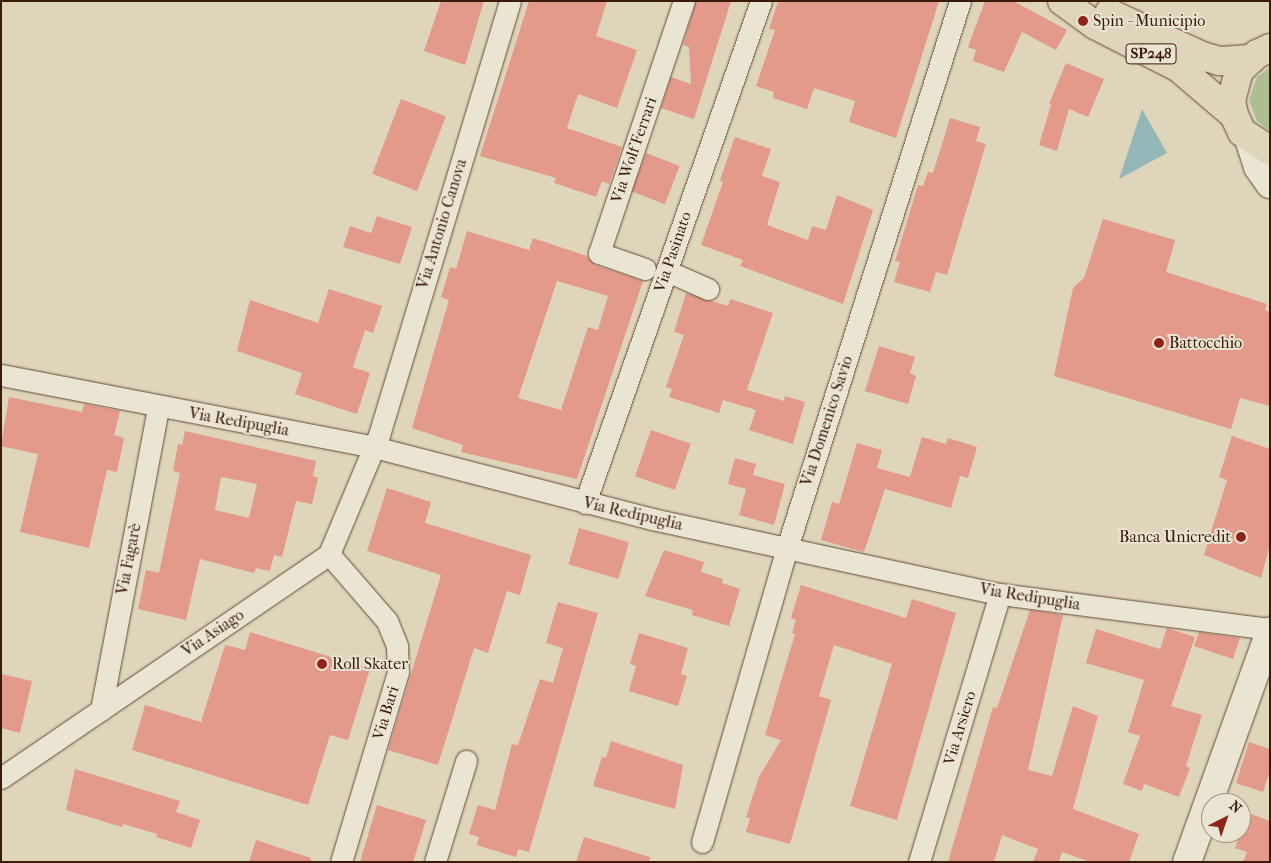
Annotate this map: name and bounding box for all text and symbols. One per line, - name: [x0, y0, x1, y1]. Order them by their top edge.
- place label: Spin - Municipio: [1093, 11, 1205, 31]
- marker: Spin - Municipio: [1077, 15, 1089, 27]
- road number: SP248: [1125, 42, 1177, 66]
- street label: Via Wolf Ferrari: [607, 95, 661, 205]
- street label: Via Antonio Canova: [413, 157, 471, 291]
- street label: Via Pasinato: [650, 209, 696, 295]
- place label: Battocchio: [1169, 333, 1242, 353]
- marker: Battocchio: [1153, 337, 1165, 349]
- street label: Via Domenico Savio: [797, 353, 857, 489]
- street label: Via Redipuglia: [187, 404, 291, 440]
- street label: Via Redipuglia: [581, 493, 685, 535]
- street label: Via Fagarè: [113, 522, 145, 596]
- place label: Banca Unicredit: [1119, 527, 1231, 547]
- marker: Banca Unicredit: [1235, 531, 1247, 543]
- street label: Via Redipuglia: [978, 580, 1082, 614]
- street label: Via Asiago: [178, 605, 248, 661]
- place label: Roll Skater: [332, 654, 408, 674]
- marker: Roll Skater: [316, 658, 328, 670]
- street label: Via Bari: [369, 684, 403, 742]
- street label: Via Arsiero: [940, 689, 980, 767]
- north arrow: [1201, 793, 1251, 843]
- text: N: [1226, 797, 1245, 817]

